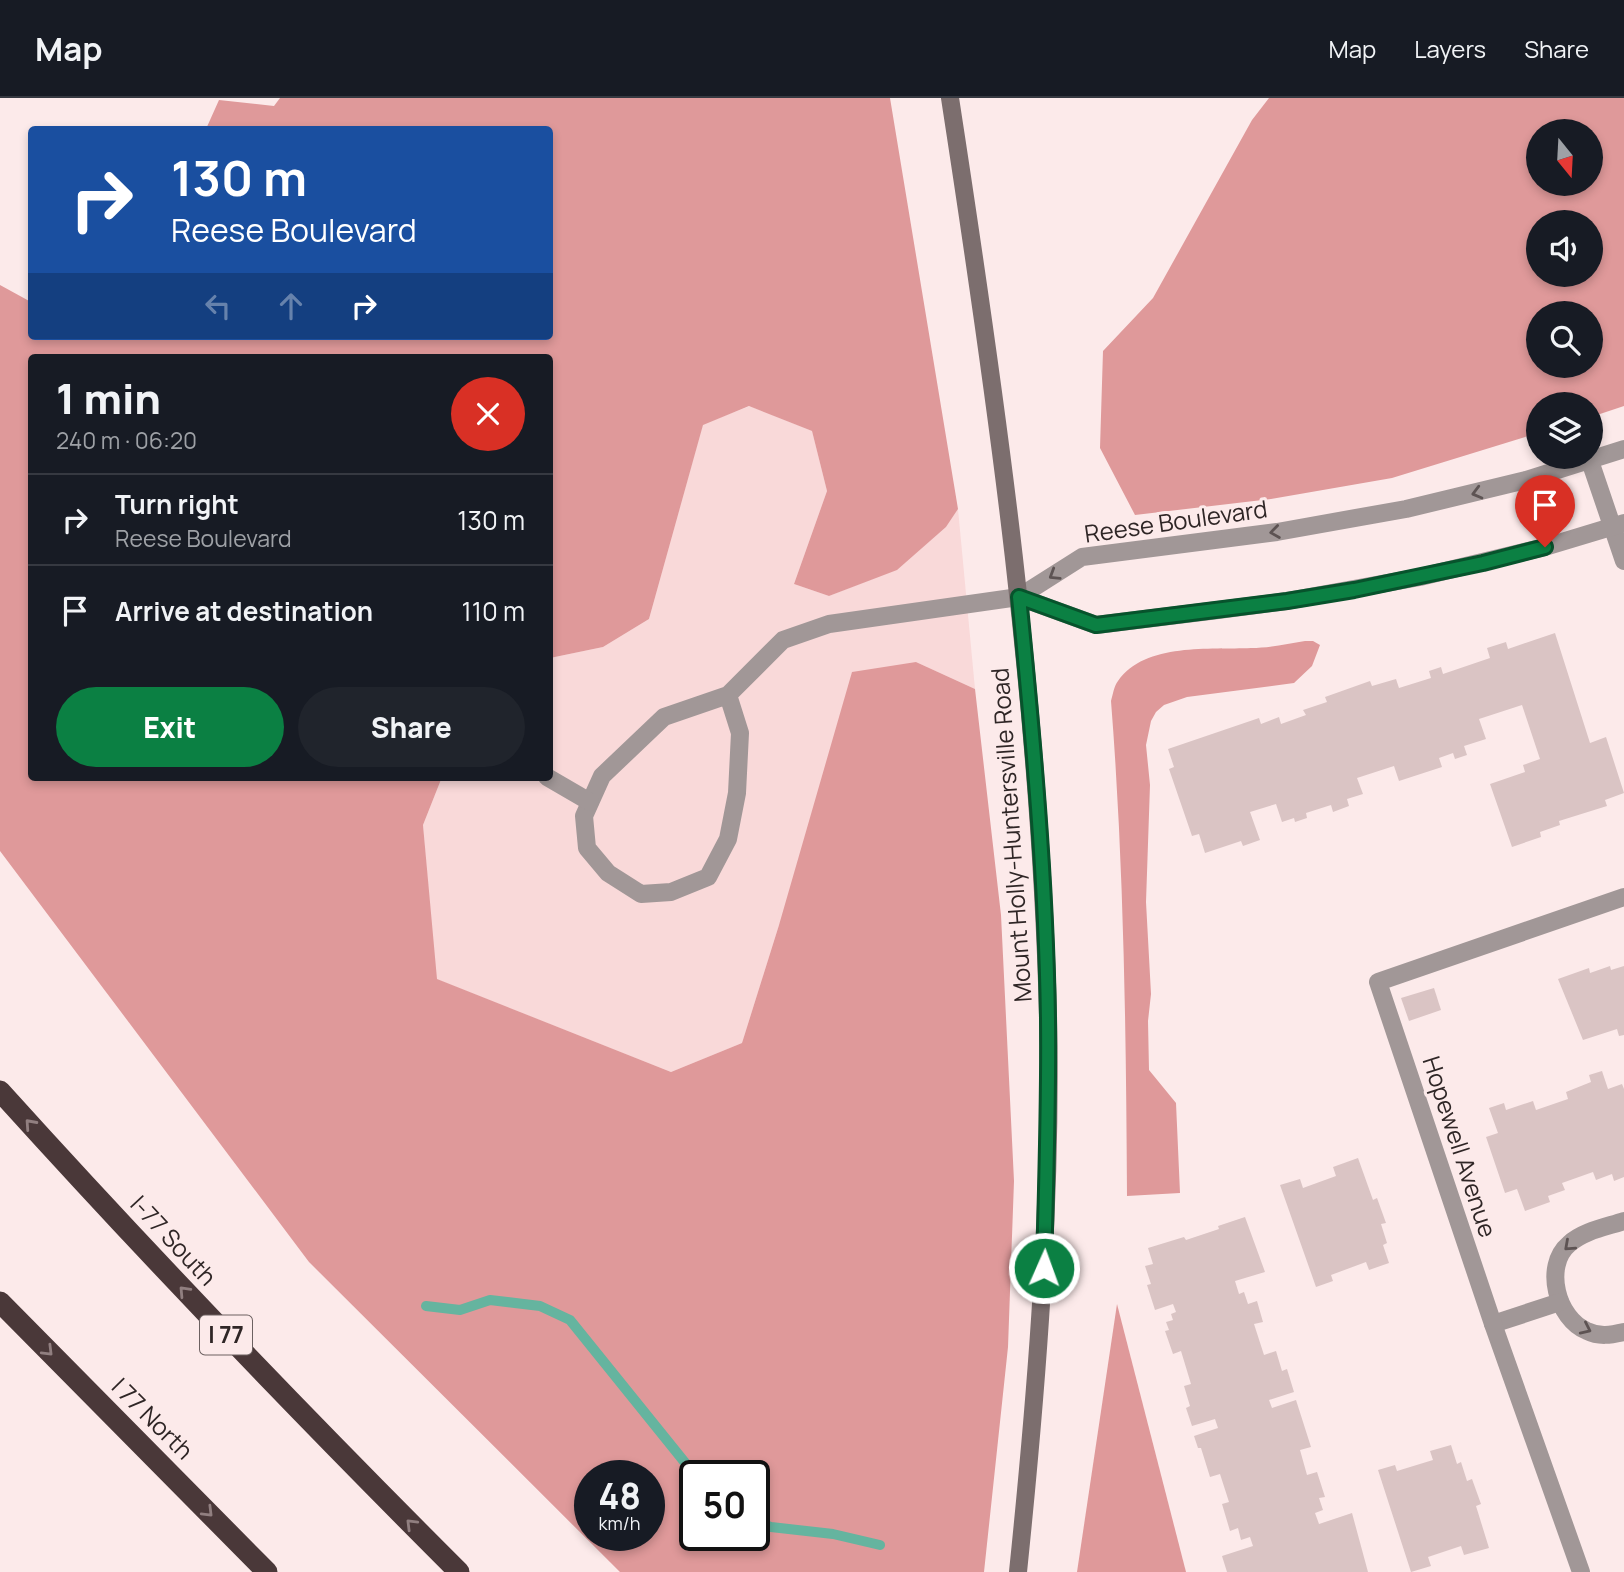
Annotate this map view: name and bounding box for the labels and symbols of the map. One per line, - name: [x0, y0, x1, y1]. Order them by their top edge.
- north arrow: [1526, 119, 1603, 196]
- pin: [1515, 475, 1575, 547]
- one-way arrow: [1471, 485, 1483, 499]
- street label: Reese Boulevard: [1082, 491, 1269, 550]
- one-way arrow: [1269, 525, 1281, 540]
- one-way arrow: [1049, 567, 1062, 580]
- street label: Mount Holly-Huntersville Road: [982, 667, 1039, 1003]
- street label: Hopewell Avenue: [1416, 1052, 1505, 1241]
- one-way arrow: [25, 1119, 38, 1132]
- street label: I-77 South: [124, 1188, 224, 1292]
- position arrow: [1007, 1231, 1081, 1305]
- one-way arrow: [1564, 1238, 1577, 1250]
- one-way arrow: [180, 1286, 192, 1299]
- road number: I 77: [200, 1316, 252, 1354]
- one-way arrow: [1579, 1321, 1591, 1335]
- one-way arrow: [39, 1343, 52, 1356]
- street label: I 77 North: [105, 1370, 201, 1466]
- speed limit sign: 50: [679, 1460, 770, 1551]
- one-way arrow: [200, 1504, 213, 1517]
- one-way arrow: [407, 1519, 420, 1532]

